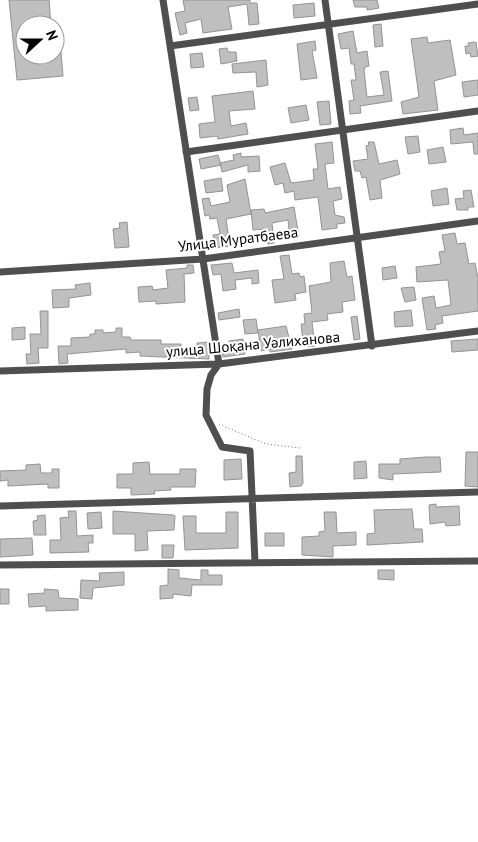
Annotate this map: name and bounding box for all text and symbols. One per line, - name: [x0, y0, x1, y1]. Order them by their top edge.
- north arrow: [15, 15, 65, 65]
- text: N: [42, 28, 62, 43]
- street label: Улица Муратбаева: [177, 222, 299, 256]
- street label: улица Шоқана Уәлиханова: [165, 327, 341, 361]

